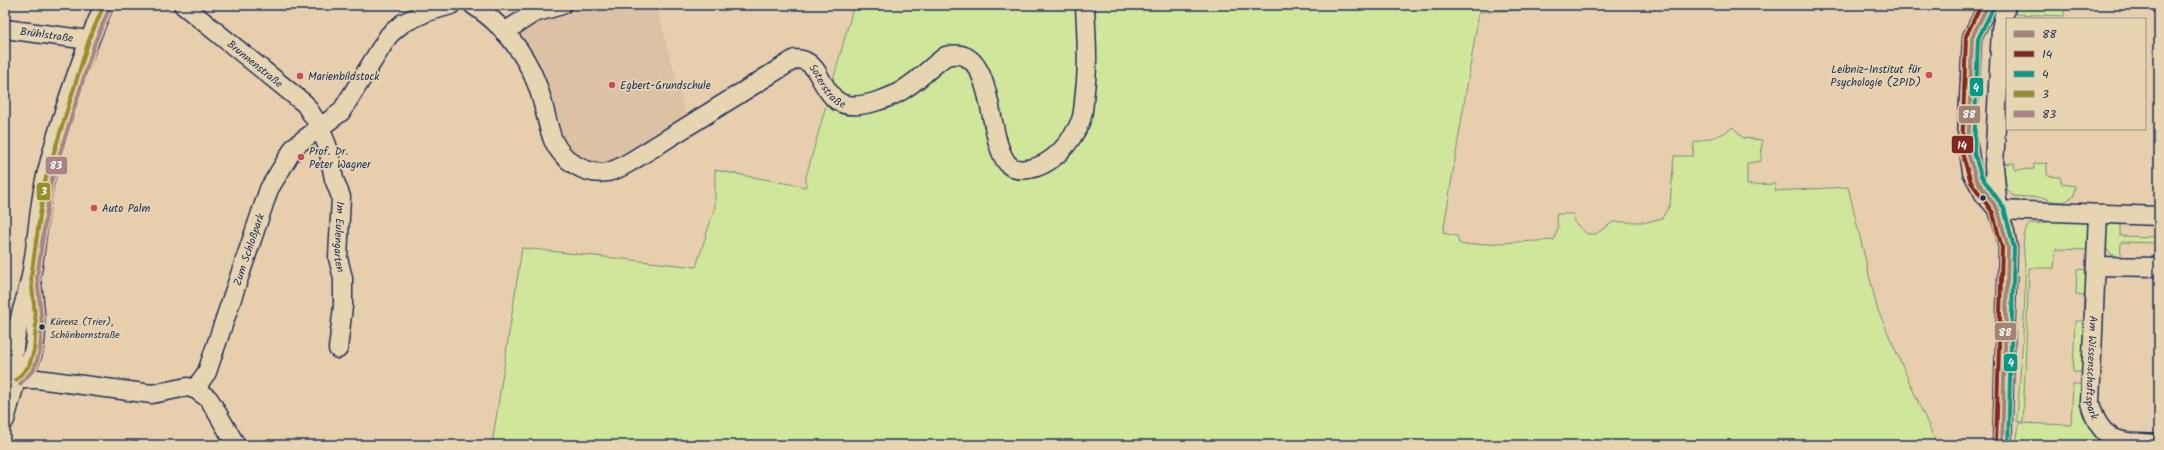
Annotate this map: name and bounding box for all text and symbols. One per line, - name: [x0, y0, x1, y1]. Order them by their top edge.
- legend: [2006, 18, 2146, 130]
- street label: Brühlstraße: [19, 23, 74, 48]
- text: 88: [2042, 25, 2057, 44]
- street label: Brunnenstraße: [223, 36, 287, 93]
- text: 14: [2042, 45, 2053, 64]
- street label: Soterstraße: [804, 60, 848, 114]
- place label: Leibniz-Institut für Psychologie (ZPID): [1830, 61, 1922, 92]
- text: 4: [2042, 65, 2049, 84]
- place label: Marienbildstock: [308, 68, 380, 86]
- marker: Leibniz-Institut für Psychologie (ZPID): [1924, 70, 1934, 80]
- marker: Marienbildstock: [295, 71, 305, 81]
- place label: Egbert-Grundschule: [620, 77, 711, 95]
- line badge: 4: [1969, 77, 1984, 97]
- text: 4: [1973, 79, 1979, 97]
- marker: Egbert-Grundschule: [607, 80, 617, 90]
- text: 3: [2042, 85, 2049, 104]
- line badge: 88: [1958, 105, 1981, 124]
- text: 83: [2042, 105, 2056, 124]
- text: 88: [1963, 106, 1976, 124]
- line badge: 14: [1951, 135, 1974, 154]
- text: 14: [1957, 137, 1967, 155]
- place label: Prof. Dr. Peter Wagner: [309, 143, 372, 174]
- marker: Prof. Dr. Peter Wagner: [296, 152, 306, 162]
- line badge: 83: [45, 156, 68, 175]
- text: 83: [50, 157, 62, 175]
- line badge: 3: [36, 182, 51, 201]
- text: 3: [40, 183, 47, 201]
- unlabelled marker: [1978, 193, 1988, 203]
- place label: Auto Palm: [102, 200, 150, 218]
- street label: Im Eulengarten: [328, 201, 349, 275]
- marker: Auto Palm: [89, 203, 99, 213]
- street label: Zum Schloßpark: [229, 211, 270, 288]
- place label: Kürenz (Trier), Schönbornstraße: [50, 314, 120, 343]
- street label: Am Wissenschaftspark: [2080, 315, 2103, 424]
- marker: Kürenz (Trier), Schönbornstraße: [37, 322, 47, 332]
- line badge: 88: [1994, 322, 2017, 341]
- text: 88: [1999, 324, 2012, 342]
- line badge: 4: [2003, 353, 2018, 372]
- text: 4: [2008, 354, 2014, 372]

